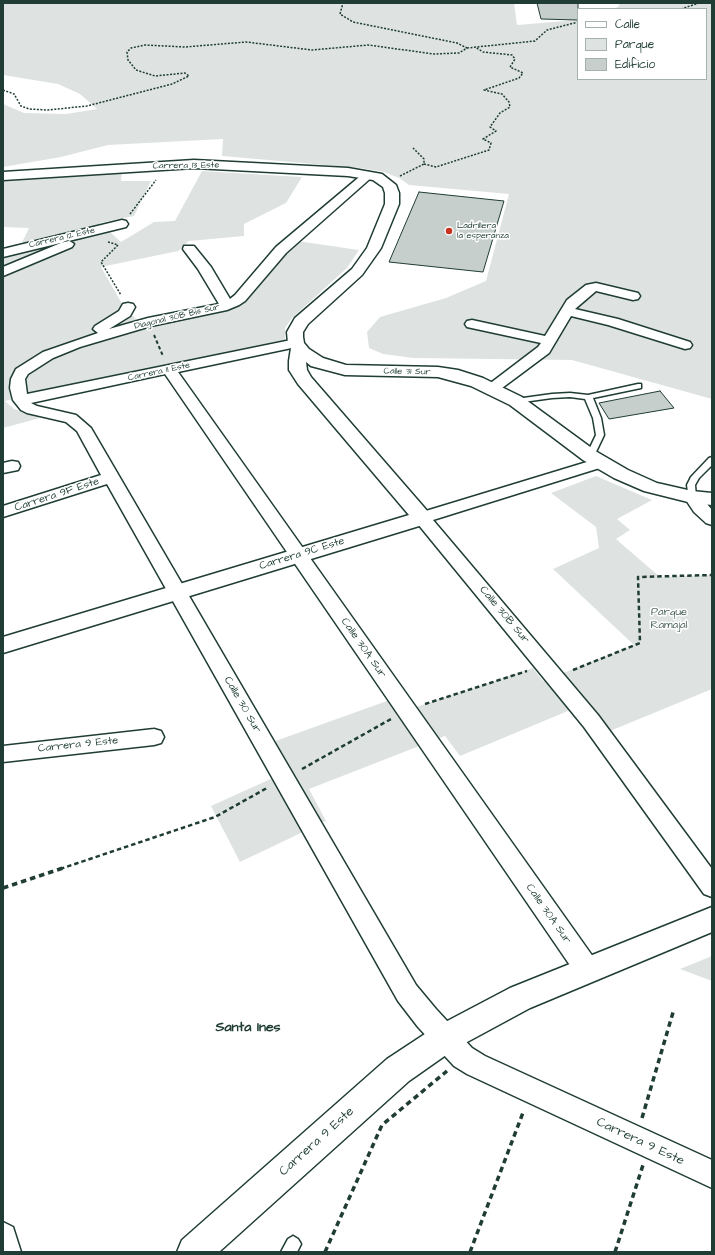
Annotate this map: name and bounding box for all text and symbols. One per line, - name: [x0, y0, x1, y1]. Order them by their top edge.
- legend: [577, 8, 707, 80]
- text: Calle: [615, 16, 640, 33]
- text: Parque: [615, 36, 654, 53]
- text: Edificio: [615, 56, 655, 73]
- street label: Carrera 13 Este: [153, 160, 219, 172]
- place label: Ladrillera la esperanza: [457, 221, 509, 242]
- street label: Carrera 12 Este: [28, 225, 96, 251]
- marker: Ladrillera la esperanza: [444, 226, 454, 236]
- street label: Diagonal 30B Bis Sur: [133, 302, 221, 332]
- street label: Carrera 11 Este: [127, 360, 191, 384]
- street label: Calle 31 Sur: [383, 366, 431, 378]
- street label: Carrera 9F Este: [13, 475, 101, 515]
- street label: Carrera 9C Este: [258, 535, 346, 573]
- street label: Calle 30B Sur: [476, 584, 532, 646]
- park label: Parque Ramajal: [651, 606, 687, 632]
- street label: Calle 30A Sur: [338, 616, 388, 680]
- street label: Calle 30 Sur: [221, 674, 263, 736]
- street label: Carrera 9 Este: [37, 734, 119, 756]
- street label: Calle 30A Sur: [523, 882, 573, 946]
- district label: Santa Ines: [215, 1020, 281, 1036]
- street label: Carrera 9 Este: [276, 1104, 358, 1180]
- street label: Carrera 9 Este: [594, 1115, 686, 1169]

